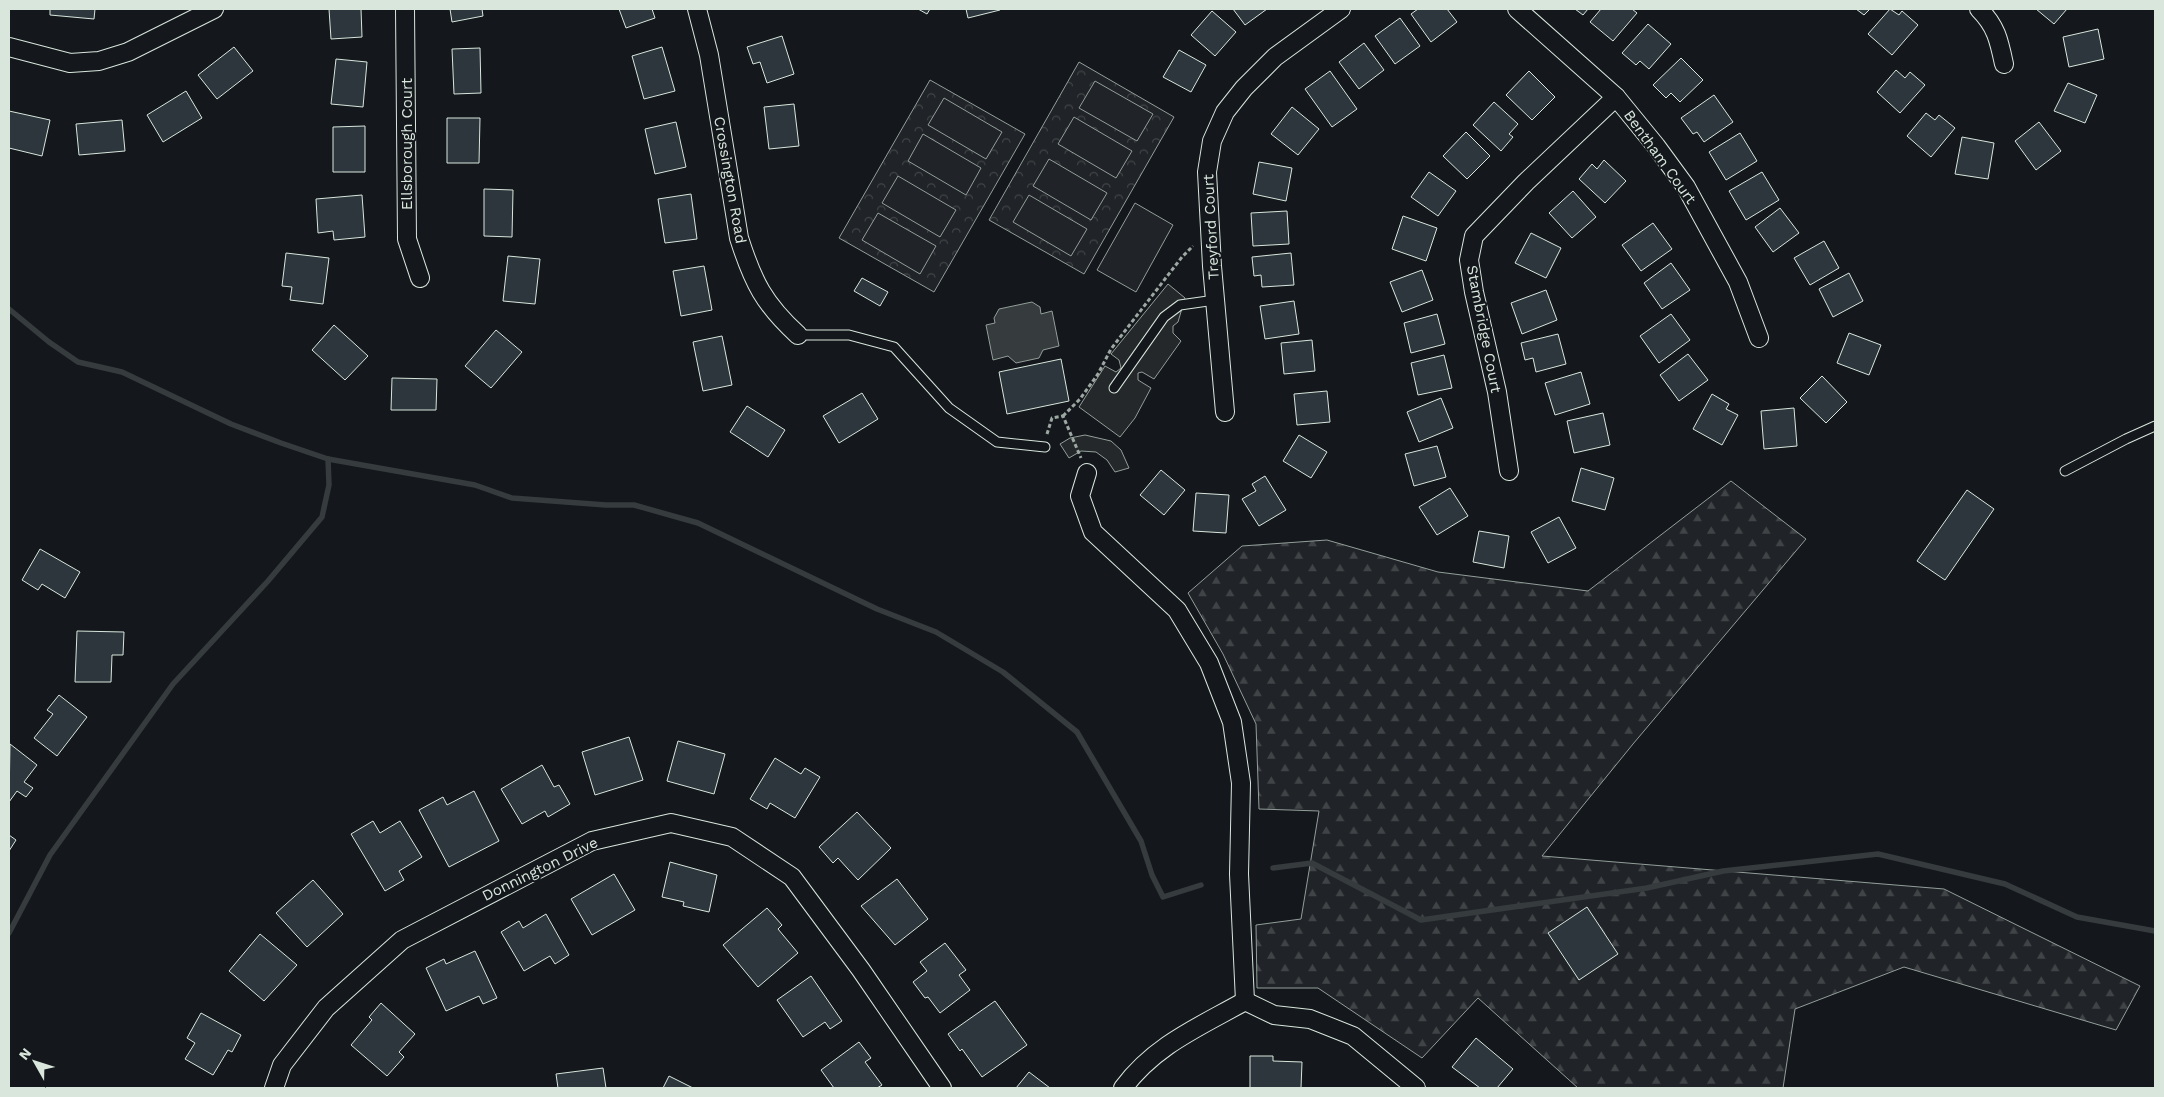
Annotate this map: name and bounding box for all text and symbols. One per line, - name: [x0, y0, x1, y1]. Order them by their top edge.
- street label: Ellsborough Court: [398, 77, 416, 210]
- street label: Bentham Court: [1620, 107, 1700, 208]
- street label: Crossington Road: [710, 115, 750, 245]
- street label: Treyford Court: [1199, 173, 1223, 280]
- street label: Stambridge Court: [1463, 264, 1505, 395]
- street label: Donnington Drive: [479, 833, 601, 905]
- north arrow: [10, 1037, 60, 1087]
- text: N: [15, 1045, 34, 1063]

